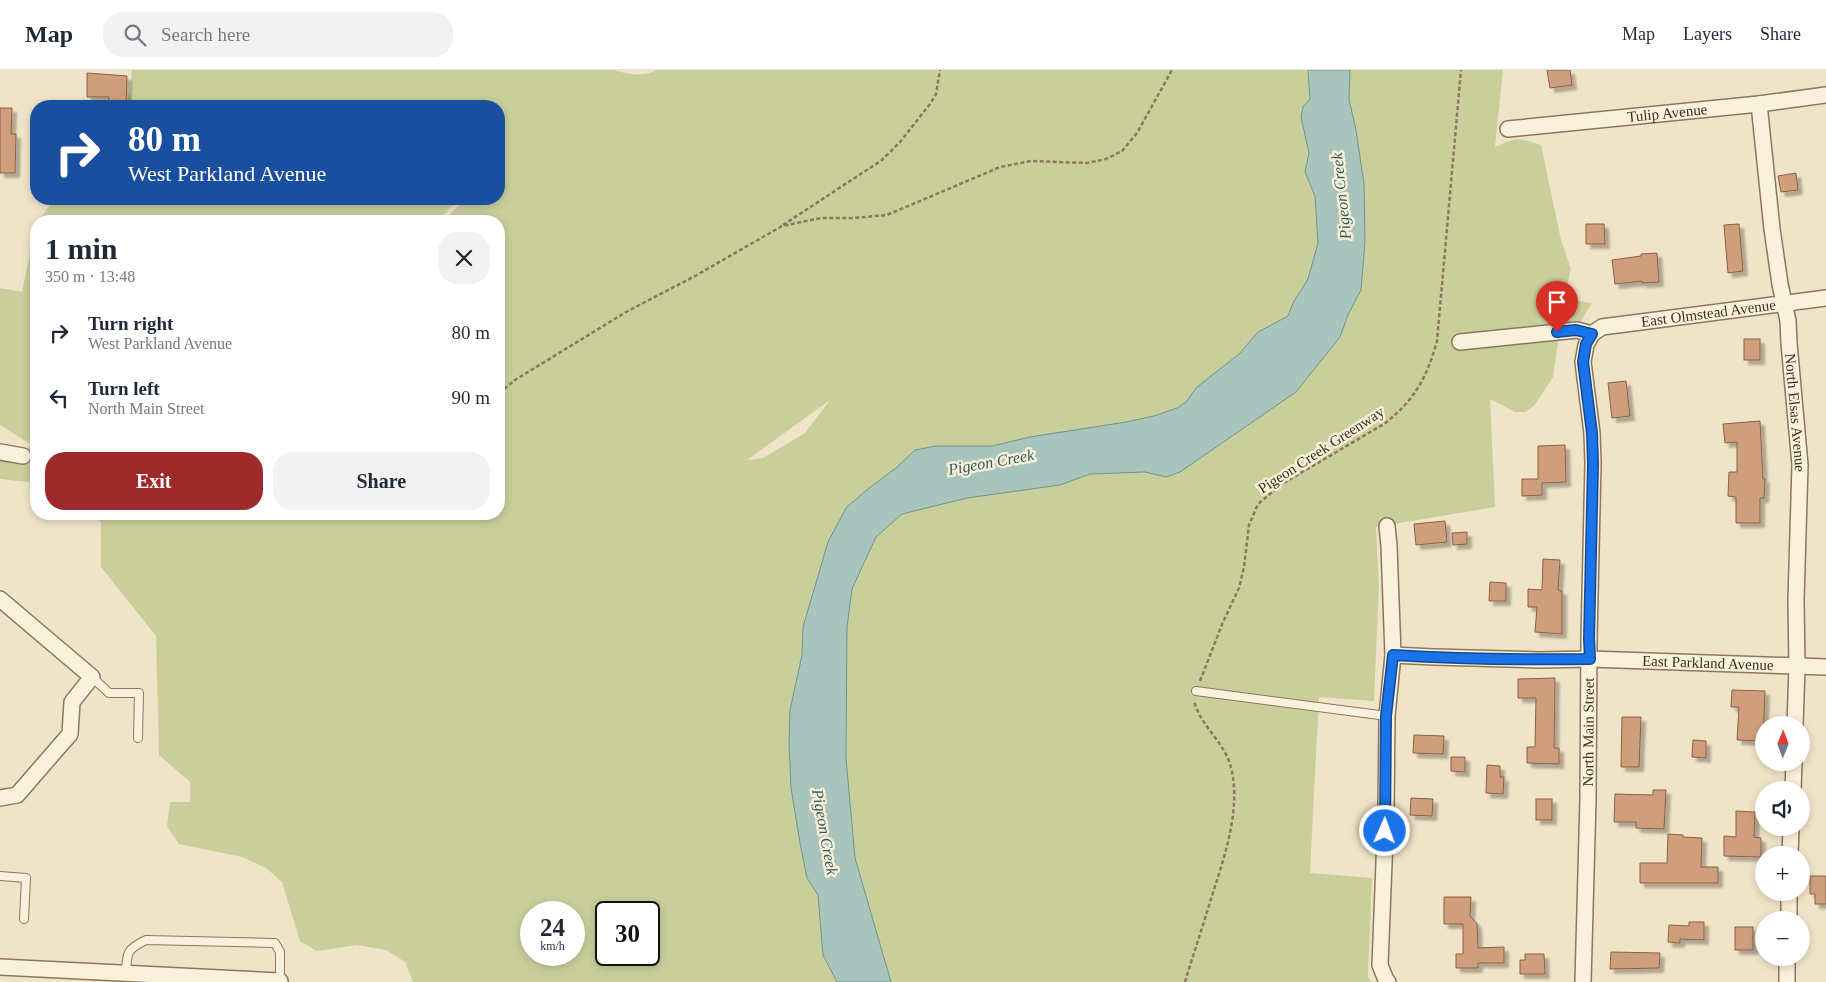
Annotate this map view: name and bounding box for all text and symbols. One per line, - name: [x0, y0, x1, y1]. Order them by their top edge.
- search box: [103, 12, 453, 57]
- text: Map: [25, 21, 73, 47]
- icon: search: [121, 21, 149, 49]
- text: Search here: [161, 24, 250, 45]
- text: Map: [1622, 24, 1655, 44]
- text: Layers: [1683, 24, 1732, 44]
- text: Share: [1760, 24, 1801, 44]
- street label: Tulip Avenue: [1626, 101, 1708, 125]
- icon: right: [45, 120, 110, 185]
- text: 80 m: [128, 120, 201, 159]
- water label: Pigeon Creek: [1328, 151, 1355, 241]
- text: West Parkland Avenue: [128, 161, 326, 186]
- text: 1 min: [45, 232, 118, 265]
- button: close: [438, 232, 490, 284]
- text: 350 m · 13:48: [45, 268, 135, 285]
- pin: [1536, 281, 1578, 332]
- icon: arrive: [1543, 288, 1571, 316]
- street label: East Olmstead Avenue: [1640, 297, 1777, 330]
- text: Turn right: [88, 313, 173, 334]
- icon: right: [45, 319, 73, 347]
- text: 80 m: [451, 322, 490, 343]
- text: West Parkland Avenue: [88, 335, 232, 352]
- street label: North Elsas Avenue: [1782, 353, 1808, 472]
- text: Turn left: [88, 378, 160, 399]
- icon: left: [45, 384, 73, 412]
- text: 90 m: [451, 387, 490, 408]
- text: North Main Street: [88, 400, 204, 417]
- street label: Pigeon Creek Greenway: [1255, 403, 1387, 497]
- water label: Pigeon Creek: [946, 446, 1036, 479]
- button: Exit: [45, 452, 263, 510]
- button: Share: [273, 452, 490, 510]
- street label: East Parkland Avenue: [1642, 653, 1774, 673]
- street label: North Main Street: [1580, 677, 1597, 787]
- north arrow: [1755, 716, 1810, 771]
- map controls: [1755, 716, 1810, 966]
- button: sound: [1755, 781, 1810, 836]
- water label: Pigeon Creek: [808, 787, 841, 877]
- position arrow: [1358, 804, 1410, 856]
- button: +: [1755, 846, 1810, 901]
- speed limit sign: 30: [595, 901, 660, 966]
- button: −: [1755, 911, 1810, 966]
- text: 24: [540, 914, 565, 941]
- text: km/h: [540, 939, 565, 953]

